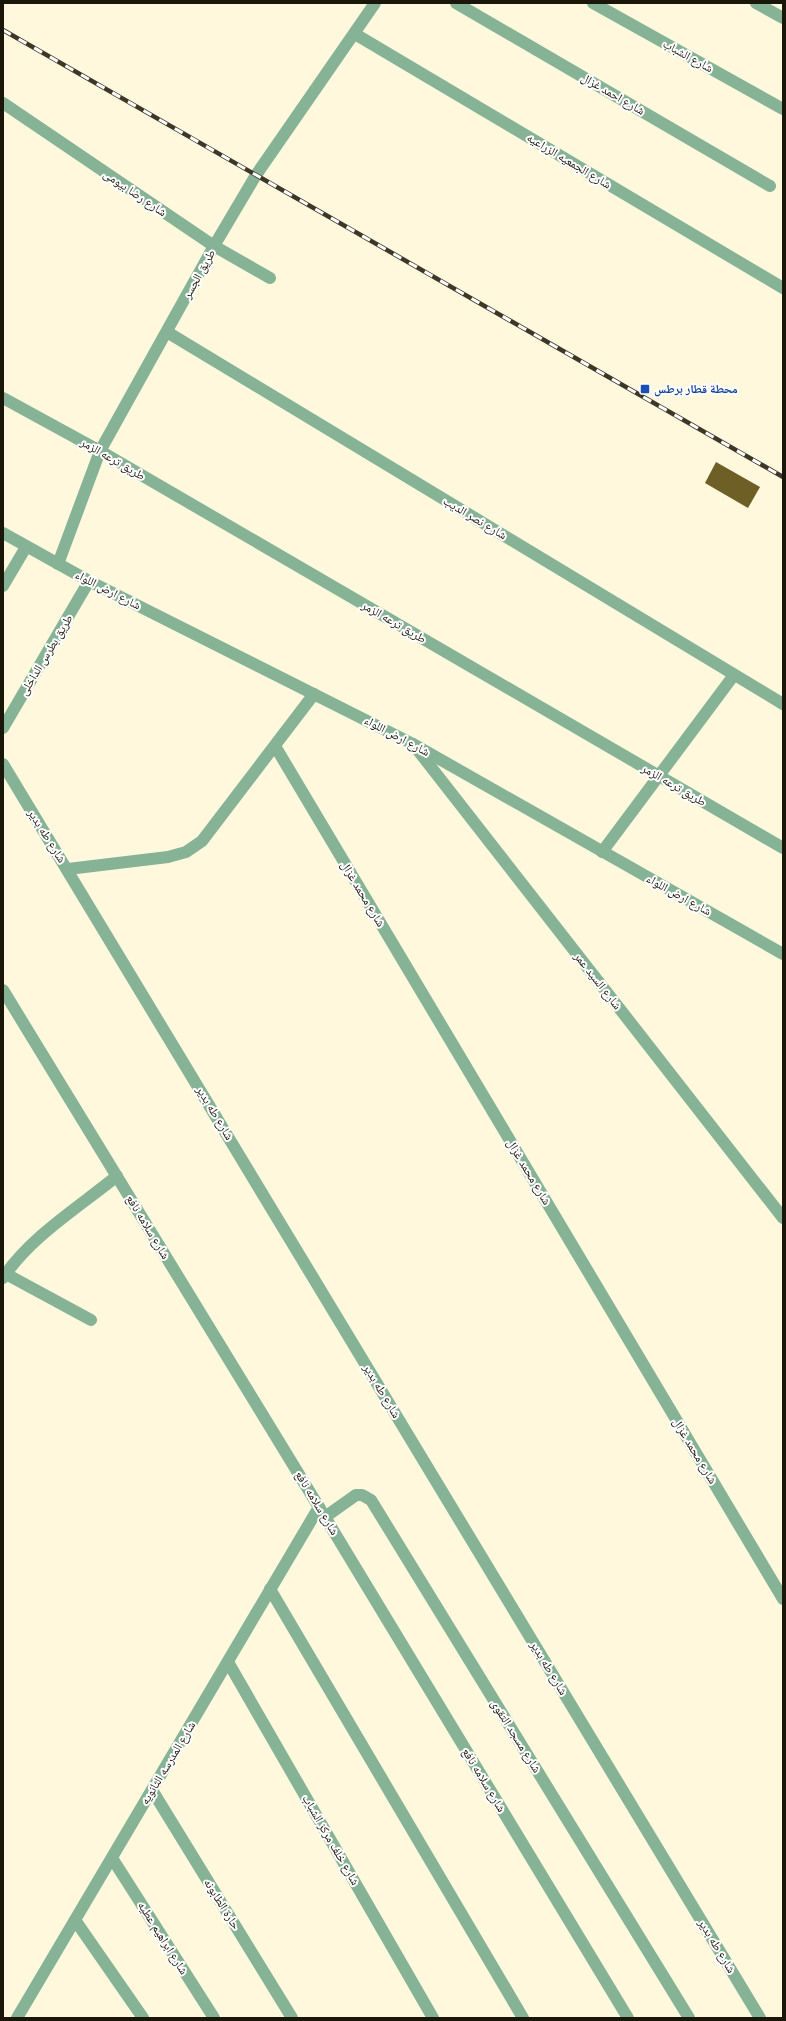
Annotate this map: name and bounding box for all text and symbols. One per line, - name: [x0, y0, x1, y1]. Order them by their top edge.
- street label: شارع الشباب: [660, 36, 716, 76]
- street label: شارع احمد غزال: [578, 69, 648, 119]
- street label: شارع الجمعيه الزراعيه: [524, 129, 614, 193]
- street label: شارع رضا بيومى: [100, 166, 170, 220]
- street label: طريق الجسر: [178, 246, 219, 302]
- place label: محطة قطار برطس: [654, 381, 738, 397]
- marker: محطة قطار برطس: [639, 383, 651, 395]
- street label: طريق ترعه الزمر: [77, 434, 148, 484]
- street label: شارع نصر الديب: [440, 493, 510, 543]
- street label: شارع ارض اللواء: [72, 567, 144, 613]
- street label: طريق ترعه الزمر: [358, 597, 429, 647]
- street label: طريق بطرس الداخلى: [16, 612, 76, 698]
- street label: شارع ارض اللواء: [361, 712, 433, 760]
- street label: طريق ترعه الزمر: [638, 760, 709, 810]
- street label: شارع طه بدير: [24, 805, 70, 866]
- street label: شارع محمد غزال: [337, 858, 389, 930]
- street label: شارع ارض اللواء: [644, 871, 714, 919]
- street label: شارع السيد عمر: [570, 948, 625, 1013]
- street label: شارع طه بدير: [192, 1082, 237, 1143]
- street label: شارع محمد غزال: [503, 1136, 555, 1208]
- street label: شارع سلامه نافع: [122, 1192, 174, 1262]
- street label: شارع طه بدير: [359, 1360, 404, 1421]
- street label: شارع محمد غزال: [669, 1415, 721, 1487]
- street label: شارع سلامه نافع: [291, 1468, 343, 1538]
- street label: شارع طه بدير: [526, 1637, 571, 1698]
- street label: شارع مسجد التقوى: [487, 1696, 545, 1776]
- street label: شارع المدرسه الثانويه: [137, 1718, 199, 1808]
- street label: شارع سلامه نافع: [458, 1745, 510, 1815]
- street label: شارع خلف مركز الشباب: [299, 1792, 363, 1888]
- street label: حارة الطابونه: [200, 1876, 244, 1933]
- street label: شارع ابراهيم عطيه: [134, 1898, 192, 1978]
- street label: شارع طه بدير: [694, 1915, 739, 1976]

